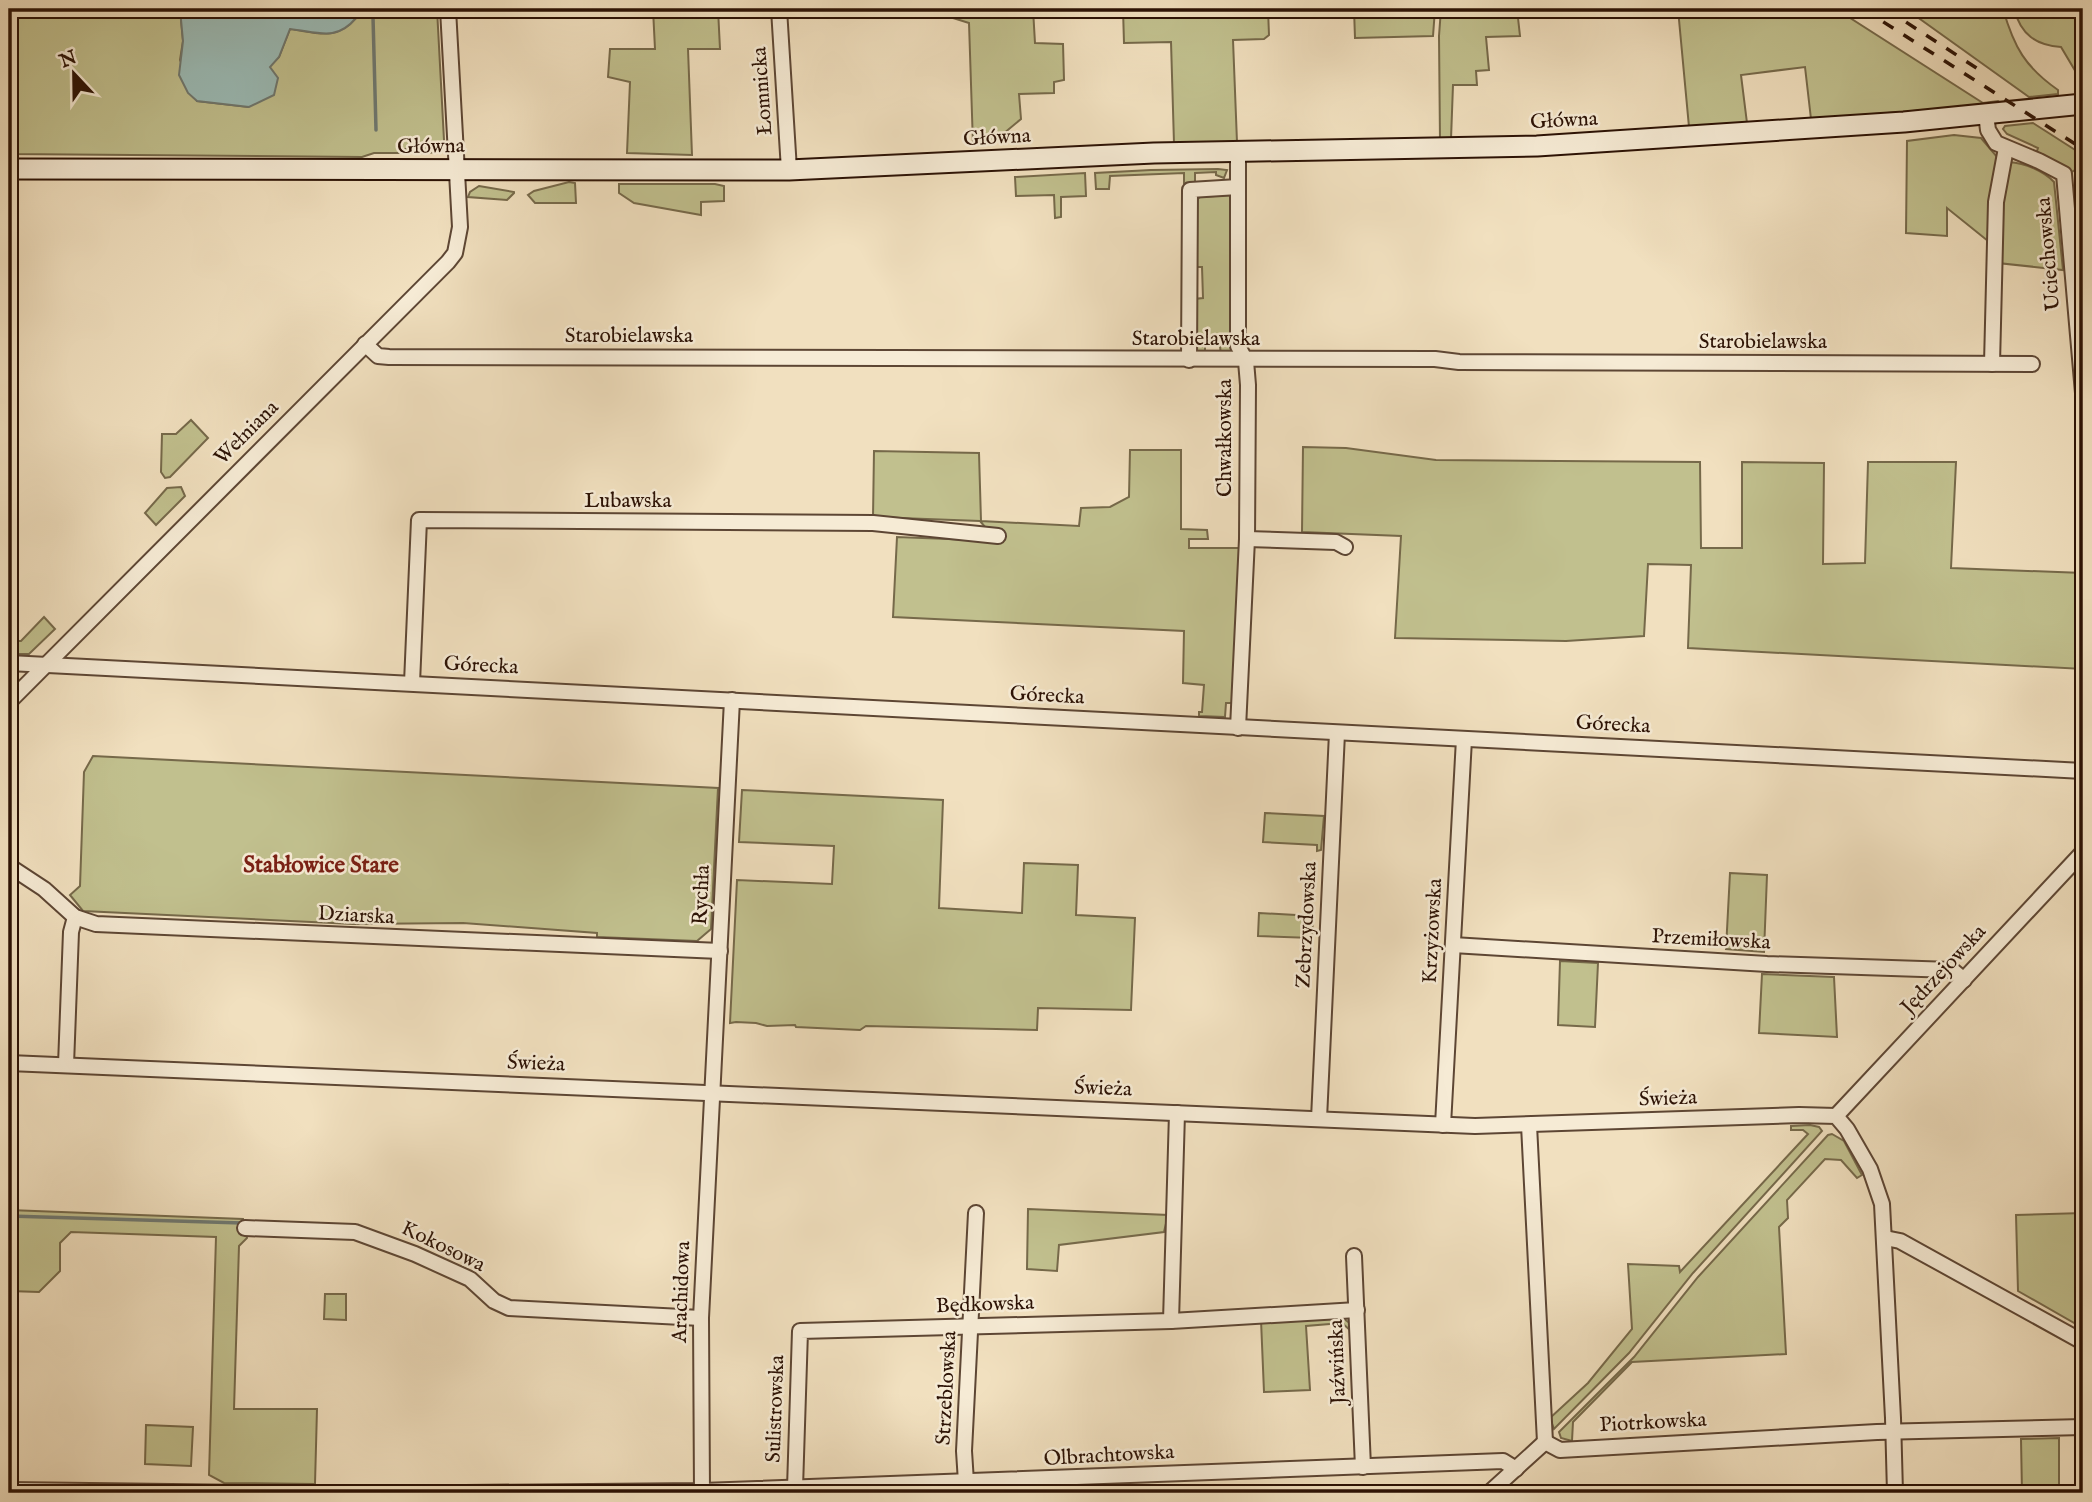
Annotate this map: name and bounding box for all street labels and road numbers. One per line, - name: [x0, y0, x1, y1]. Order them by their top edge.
- street label: Łomnicka: [746, 45, 780, 136]
- street label: Główna: [1530, 106, 1599, 136]
- street label: Główna: [963, 123, 1032, 153]
- street label: Główna: [397, 133, 466, 161]
- street label: Uciechowska: [2030, 195, 2067, 312]
- street label: Starobielawska: [565, 323, 694, 350]
- street label: Starobielawska: [1132, 326, 1261, 353]
- street label: Starobielawska: [1699, 329, 1828, 356]
- street label: Chwałkowska: [1212, 378, 1239, 497]
- street label: Wełniana: [209, 394, 286, 471]
- street label: Lubawska: [584, 488, 673, 515]
- street label: Górecka: [443, 651, 520, 681]
- street label: Górecka: [1009, 681, 1086, 711]
- street label: Górecka: [1575, 710, 1652, 740]
- street label: Zebrzydowska: [1290, 860, 1324, 989]
- street label: Rychła: [687, 863, 717, 926]
- street label: Krzyżowska: [1417, 877, 1449, 984]
- street label: Dziarska: [317, 901, 396, 932]
- street label: Jędrzejowska: [1894, 919, 1993, 1022]
- street label: Przemiłowska: [1651, 923, 1772, 957]
- street label: Świeża: [506, 1048, 567, 1079]
- street label: Świeża: [1073, 1073, 1134, 1104]
- street label: Świeża: [1638, 1083, 1698, 1114]
- street label: Kokosowa: [397, 1215, 490, 1279]
- street label: Arachidowa: [667, 1240, 697, 1344]
- street label: Będkowska: [935, 1290, 1036, 1320]
- street label: Jaźwińska: [1323, 1318, 1353, 1407]
- street label: Strzeblowska: [931, 1329, 964, 1446]
- street label: Sulistrowska: [761, 1354, 791, 1463]
- street label: Piotrkowska: [1599, 1407, 1708, 1439]
- street label: Olbrachtowska: [1043, 1439, 1176, 1473]

